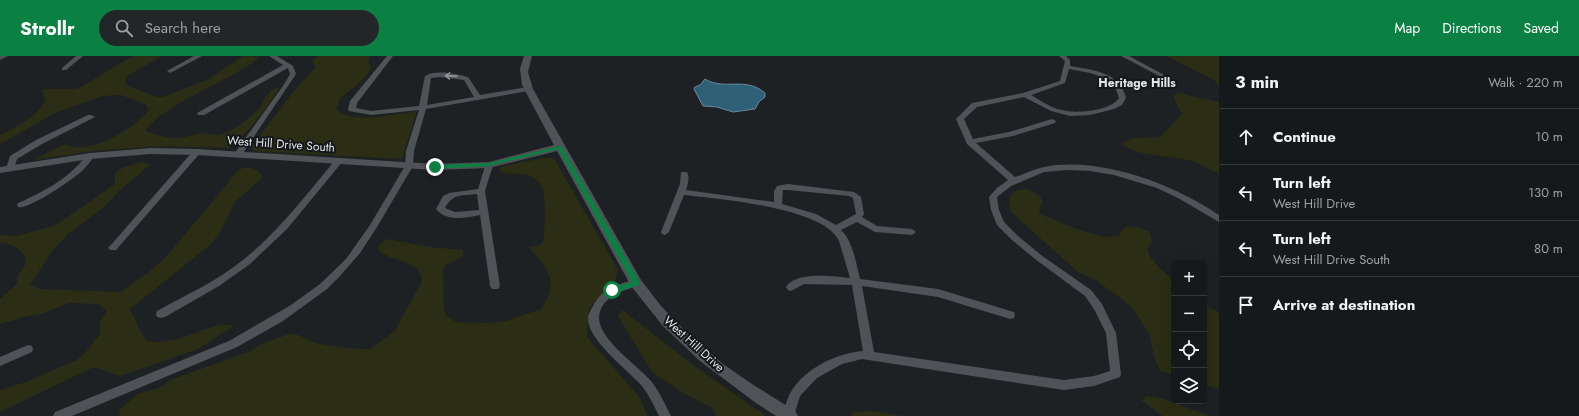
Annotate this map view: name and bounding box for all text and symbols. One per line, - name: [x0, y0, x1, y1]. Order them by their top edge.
- search box: [99, 10, 379, 46]
- text: Strollr: [20, 15, 75, 42]
- icon: search: [113, 17, 135, 39]
- text: Search here: [145, 17, 221, 39]
- text: Map: [1394, 18, 1420, 38]
- text: Directions: [1442, 18, 1502, 38]
- text: Saved: [1524, 18, 1559, 38]
- text: 3 min: [1235, 70, 1279, 94]
- one-way arrow: [445, 72, 458, 79]
- text: Walk · 220 m: [1488, 73, 1563, 92]
- district label: Heritage Hills: [1098, 74, 1176, 92]
- icon: ahead: [1235, 126, 1257, 148]
- text: Continue: [1273, 126, 1336, 148]
- text: 10 m: [1535, 127, 1563, 146]
- street label: West Hill Drive South: [226, 131, 336, 157]
- route end: [426, 158, 444, 176]
- text: Turn left: [1273, 172, 1331, 194]
- icon: left: [1235, 182, 1257, 204]
- text: 130 m: [1528, 183, 1563, 202]
- text: West Hill Drive: [1273, 194, 1355, 213]
- text: Turn left: [1273, 228, 1331, 250]
- icon: left: [1235, 238, 1257, 260]
- text: 80 m: [1534, 239, 1563, 258]
- text: West Hill Drive South: [1273, 250, 1390, 269]
- map controls: [1171, 260, 1207, 404]
- button: +: [1171, 260, 1207, 296]
- route start: [603, 281, 621, 299]
- icon: arrive: [1235, 294, 1257, 316]
- text: Arrive at destination: [1273, 294, 1415, 316]
- button: −: [1171, 296, 1207, 332]
- street label: West Hill Drive: [660, 312, 728, 376]
- button: locate: [1171, 332, 1207, 368]
- button: layers: [1171, 368, 1207, 404]

